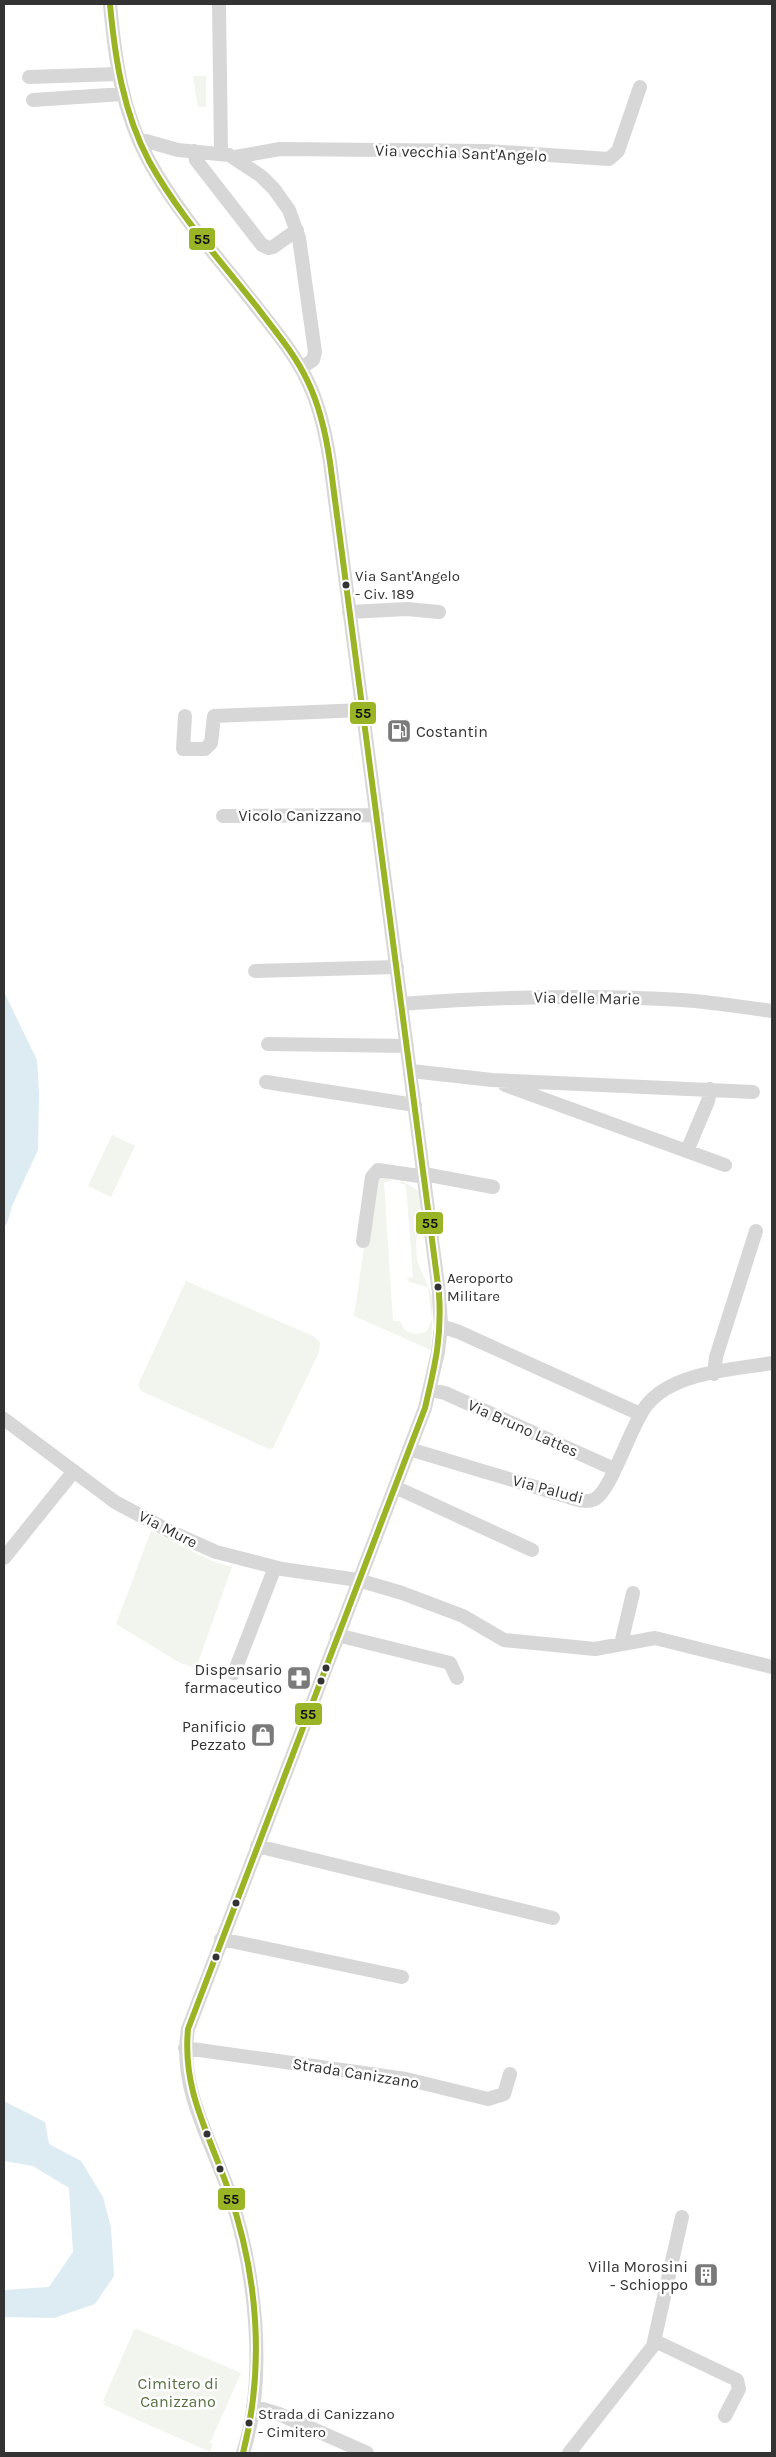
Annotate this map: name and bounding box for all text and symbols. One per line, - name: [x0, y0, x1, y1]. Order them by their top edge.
- street label: Via vecchia Sant'Angelo: [375, 141, 547, 165]
- line badge: 55: [188, 227, 216, 251]
- text: 55: [194, 231, 210, 248]
- place label: Via Sant'Angelo - Civ. 189: [355, 567, 460, 603]
- marker: Via Sant'Angelo - Civ. 189: [341, 580, 351, 590]
- line badge: 55: [349, 701, 377, 725]
- text: 55: [355, 705, 371, 722]
- fuel station icon: Costantin: [386, 718, 412, 744]
- place label: Costantin: [416, 722, 488, 741]
- street label: Vicolo Canizzano: [238, 806, 362, 825]
- street label: Via delle Marie: [534, 988, 640, 1008]
- line badge: 55: [415, 1211, 444, 1235]
- text: 55: [422, 1215, 438, 1232]
- place label: Aeroporto Militare: [447, 1269, 513, 1305]
- marker: Aeroporto Militare: [433, 1282, 443, 1292]
- street label: Via Bruno Lattes: [465, 1395, 581, 1461]
- street label: Via Paludi: [511, 1470, 585, 1508]
- street label: Via Mure: [135, 1506, 201, 1552]
- place label: Dispensario farmaceutico: [184, 1660, 282, 1697]
- unlabelled marker: [321, 1663, 331, 1673]
- pharmacy icon: Dispensario farmaceutico: [286, 1665, 312, 1691]
- unlabelled marker: [316, 1676, 326, 1686]
- line badge: 55: [294, 1702, 323, 1726]
- text: 55: [300, 1706, 316, 1723]
- place label: Panificio Pezzato: [182, 1717, 246, 1754]
- shop icon: Panificio Pezzato: [250, 1722, 276, 1748]
- unlabelled marker: [231, 1898, 241, 1908]
- unlabelled marker: [211, 1952, 221, 1962]
- street label: Strada Canizzano: [291, 2054, 421, 2092]
- unlabelled marker: [202, 2129, 212, 2139]
- unlabelled marker: [215, 2164, 225, 2174]
- line badge: 55: [217, 2187, 246, 2211]
- text: 55: [223, 2191, 239, 2208]
- place label: Villa Morosini - Schioppo: [588, 2257, 688, 2294]
- building icon: Villa Morosini - Schioppo: [693, 2262, 719, 2288]
- park label: Cimitero di Canizzano: [137, 2374, 219, 2411]
- place label: Strada di Canizzano - Cimitero: [258, 2405, 395, 2441]
- marker: Strada di Canizzano - Cimitero: [244, 2418, 254, 2428]

